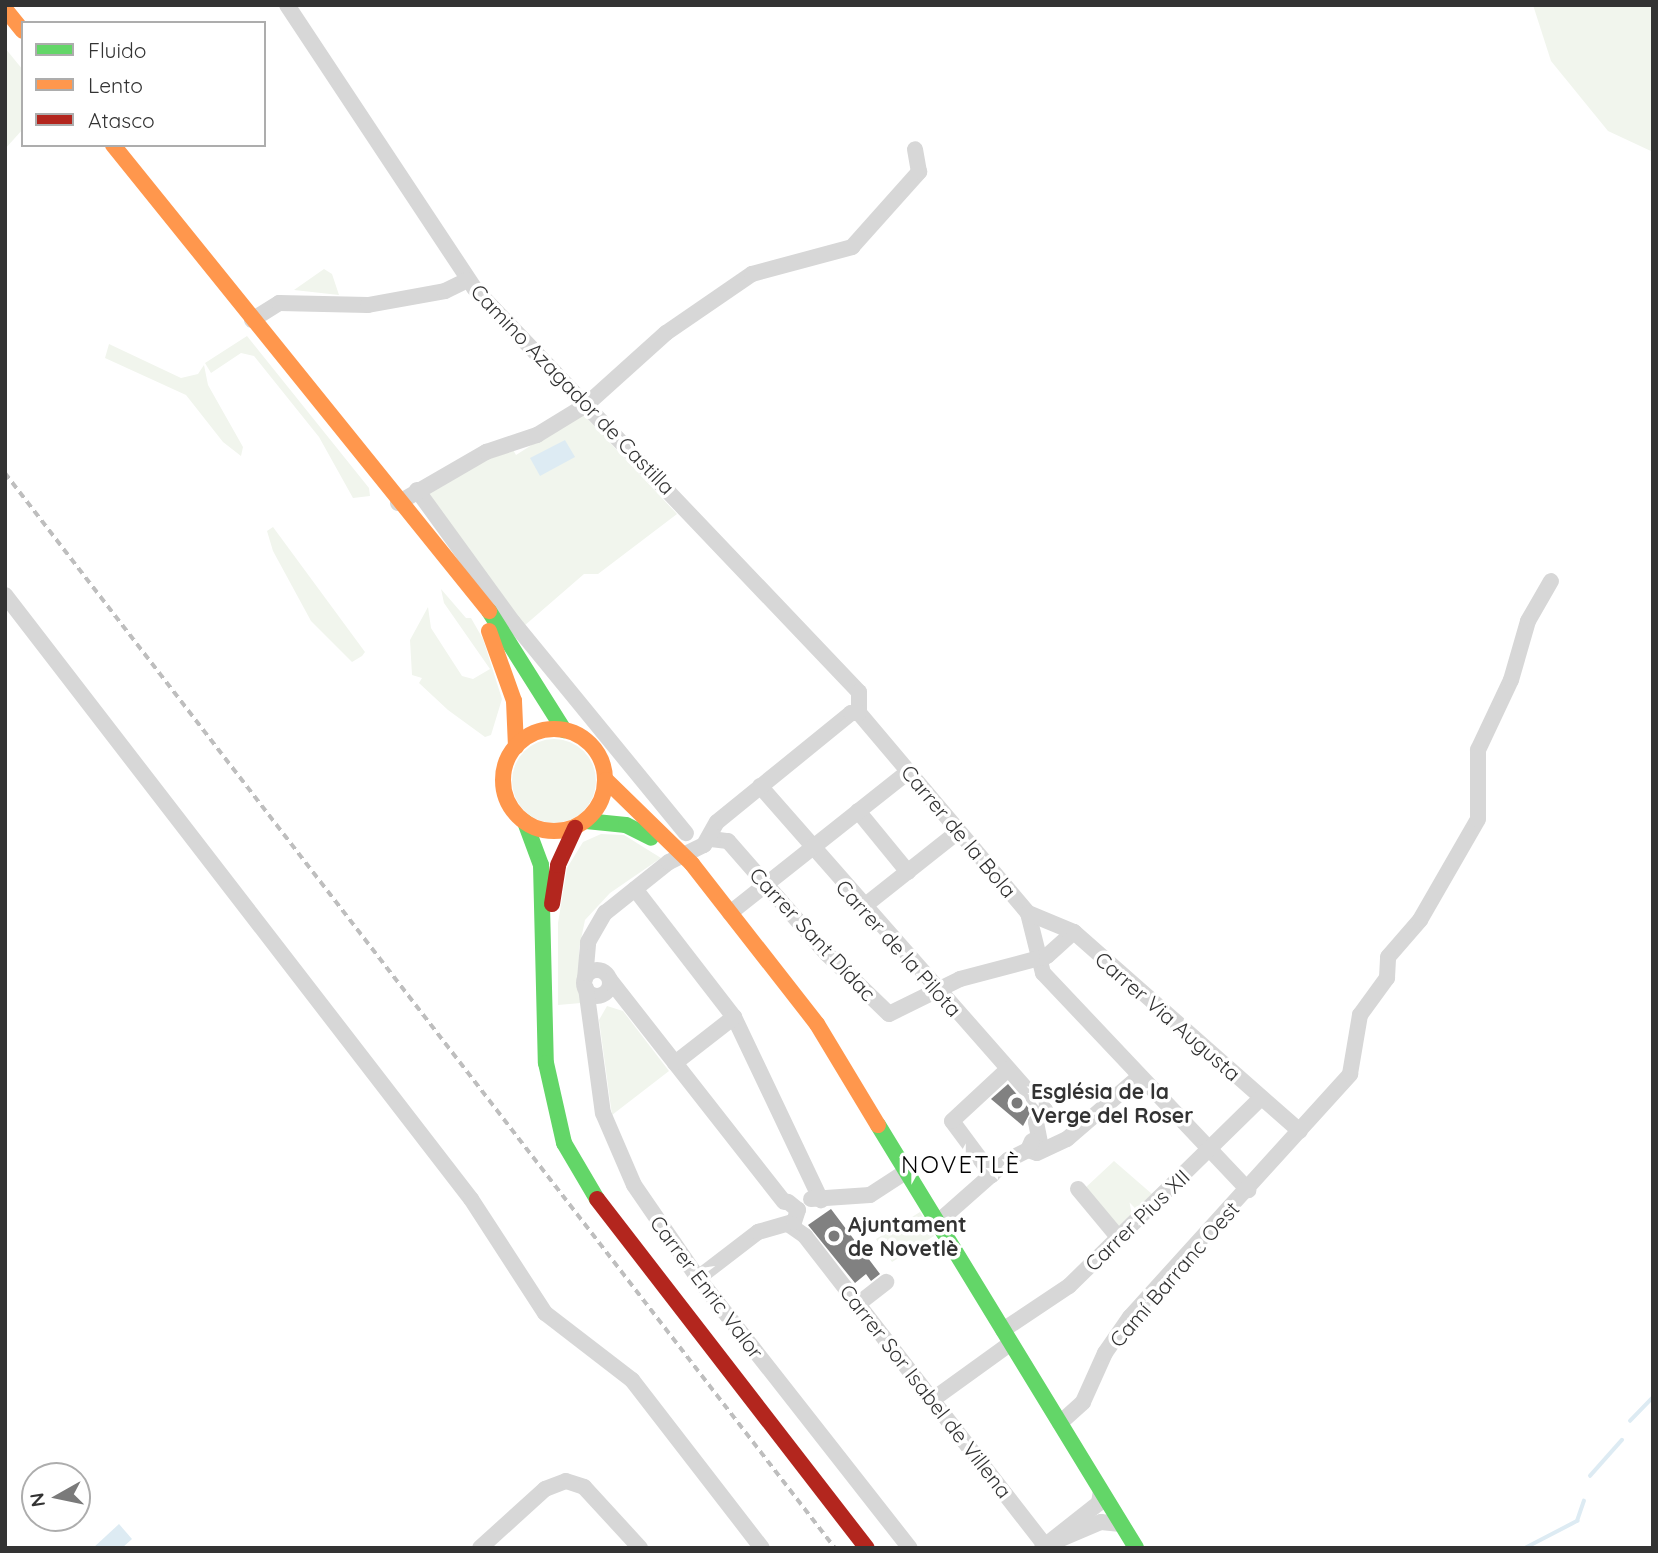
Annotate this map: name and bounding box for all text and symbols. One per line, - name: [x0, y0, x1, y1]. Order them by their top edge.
- legend: [21, 21, 266, 147]
- text: Fluido: [88, 37, 146, 63]
- text: Lento: [88, 72, 143, 98]
- text: Atasco: [88, 107, 155, 133]
- street label: Camino Azagador de Castilla: [466, 279, 680, 499]
- street label: Carrer de la Bola: [896, 760, 1022, 902]
- street label: Carrer Sant Dídac: [745, 862, 881, 1006]
- street label: Carrer de la Pilota: [831, 874, 967, 1022]
- street label: Carrer Via Augusta: [1090, 946, 1246, 1086]
- place label: Església de la Verge del Roser: [1031, 1078, 1193, 1128]
- marker: Església de la Verge del Roser: [1009, 1095, 1025, 1111]
- district label: NOVETLÈ: [902, 1151, 1020, 1179]
- street label: Carrer Pius XII: [1079, 1164, 1195, 1276]
- street label: Camí Barranc Oest: [1104, 1196, 1244, 1352]
- street label: Carrer Enric Valor: [645, 1210, 769, 1364]
- place label: Ajuntament de Novetlè: [848, 1211, 967, 1261]
- marker: Ajuntament de Novetlè: [826, 1228, 842, 1244]
- street label: Carrer Sor Isabel de Villena: [835, 1279, 1017, 1503]
- north arrow: [21, 1462, 91, 1532]
- text: N: [24, 1491, 50, 1509]

